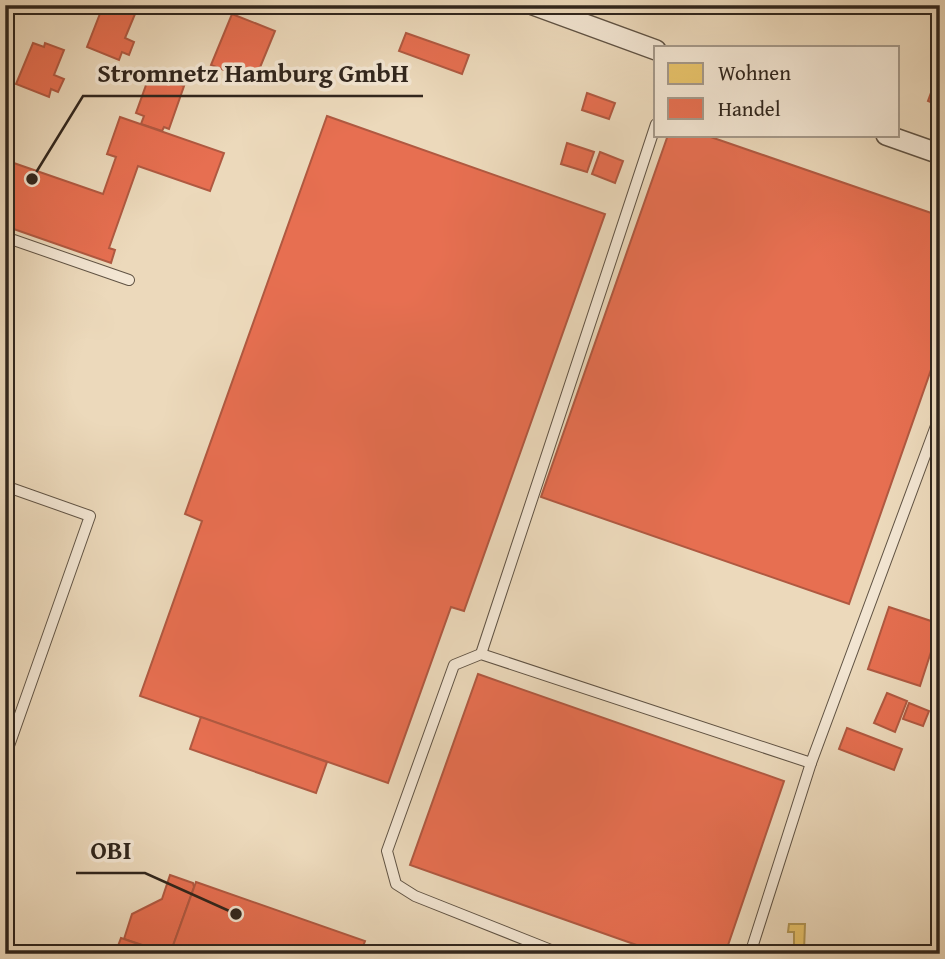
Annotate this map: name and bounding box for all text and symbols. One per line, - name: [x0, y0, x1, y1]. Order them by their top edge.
- legend: [654, 46, 900, 136]
- callout: Stromnetz Hamburg GmbH: [83, 49, 423, 96]
- text: Stromnetz Hamburg GmbH: [97, 53, 409, 92]
- text: Wohnen: [718, 57, 791, 88]
- text: Handel: [718, 93, 781, 124]
- callout: OBI: [76, 826, 145, 873]
- text: OBI: [90, 830, 132, 869]

